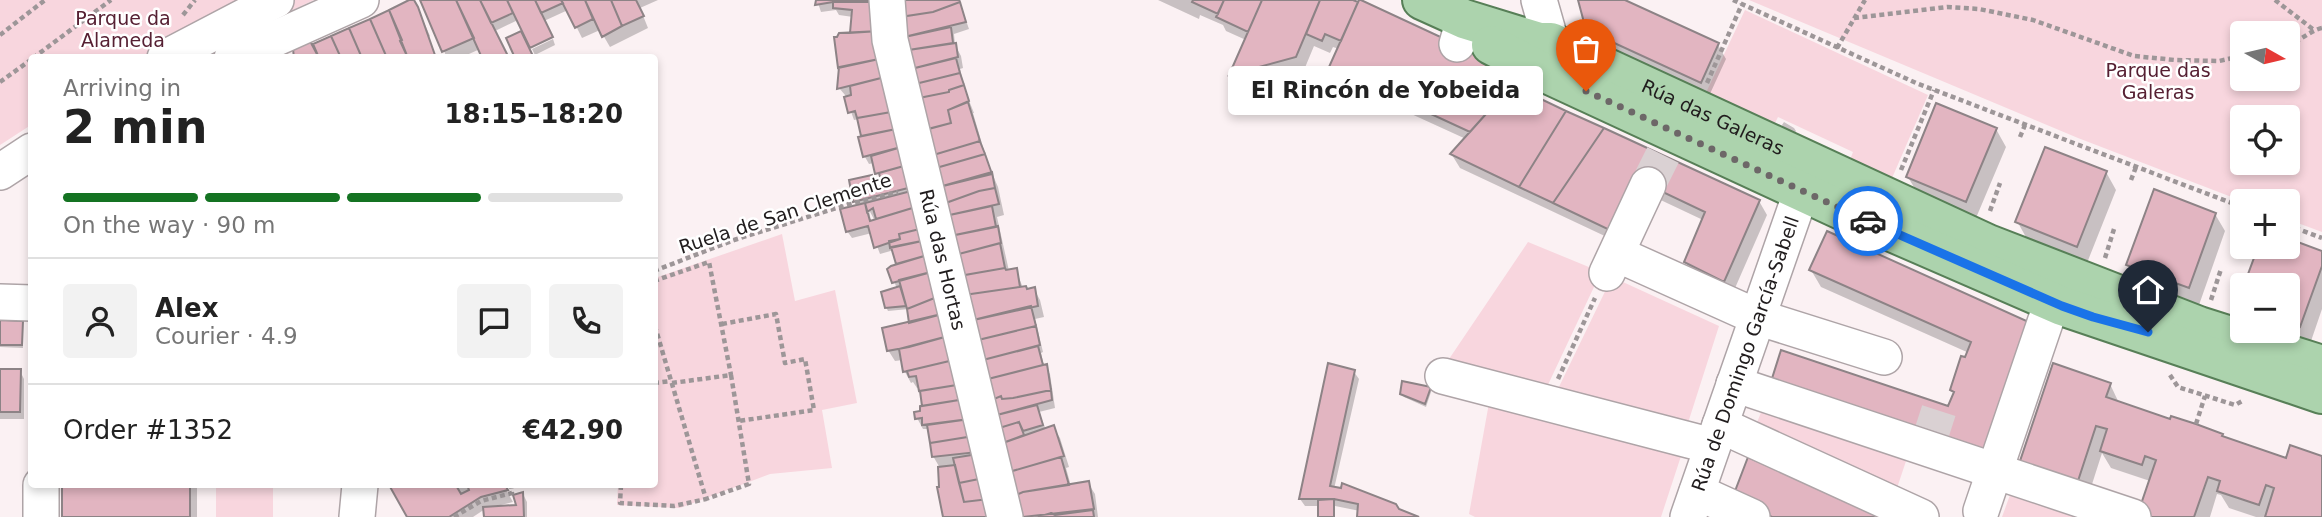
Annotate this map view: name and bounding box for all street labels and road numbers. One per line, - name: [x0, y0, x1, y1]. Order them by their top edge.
- street label: Rúa das Galeras: [1638, 74, 1788, 159]
- street label: Ruela de San Clemente: [676, 168, 894, 258]
- street label: Rúa das Hortas: [915, 187, 971, 332]
- street label: Rúa de Domingo García-Sabell: [1687, 213, 1803, 494]

